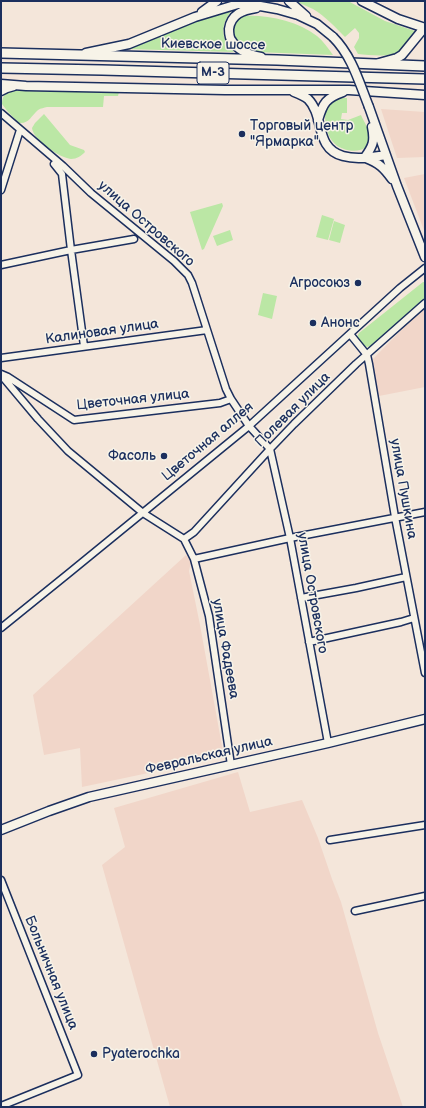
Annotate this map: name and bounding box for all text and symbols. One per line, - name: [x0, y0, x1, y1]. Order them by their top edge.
- street label: Киевское шоссе: [161, 36, 265, 54]
- road number: М-3: [197, 62, 229, 84]
- place label: Торговый центр "Ярмарка": [250, 118, 353, 150]
- marker: Торговый центр "Ярмарка": [237, 129, 247, 139]
- street label: улица Островского: [94, 178, 198, 270]
- place label: Агросоюз: [290, 275, 350, 291]
- marker: Агросоюз: [353, 278, 363, 288]
- place label: Анонс: [321, 315, 360, 331]
- street label: Калиновая улица: [44, 316, 160, 348]
- marker: Анонс: [308, 318, 318, 328]
- street label: Полевая улица: [252, 369, 334, 451]
- street label: Цветочная улица: [76, 386, 190, 414]
- street label: Цветочная аллея: [159, 399, 257, 485]
- street label: улица Пушкина: [386, 437, 420, 541]
- place label: Фасоль: [108, 448, 156, 464]
- marker: Фасоль: [159, 451, 169, 461]
- street label: улица Островского: [293, 531, 331, 655]
- street label: улица Фадеева: [208, 598, 242, 700]
- street label: Февральская улица: [144, 733, 274, 779]
- street label: Больничная улица: [21, 914, 81, 1032]
- place label: Pyaterochka: [102, 1046, 180, 1062]
- marker: Pyaterochka: [89, 1049, 99, 1059]

